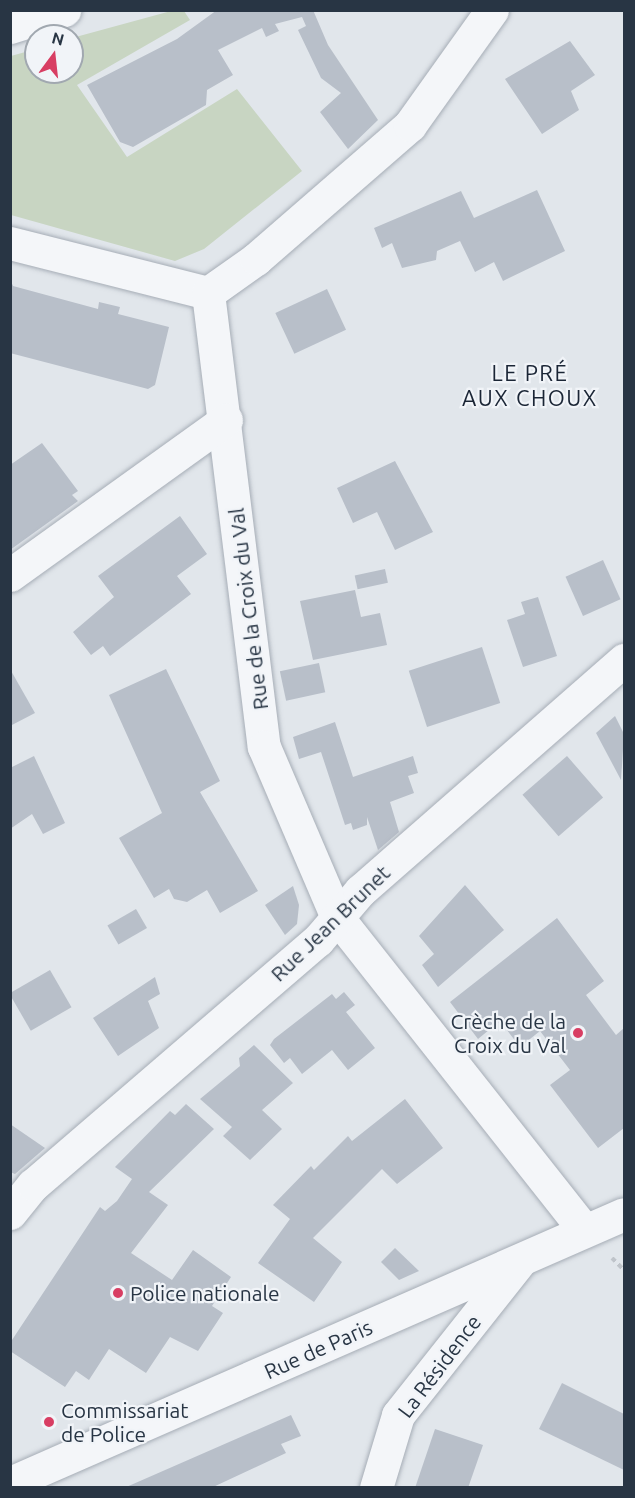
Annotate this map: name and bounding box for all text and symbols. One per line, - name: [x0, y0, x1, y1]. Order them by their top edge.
- north arrow: [24, 24, 84, 84]
- text: N: [50, 28, 66, 49]
- district label: LE PRÉ AUX CHOUX: [462, 359, 598, 410]
- street label: Rue de la Croix du Val: [223, 507, 273, 711]
- street label: Rue Jean Brunet: [265, 860, 395, 986]
- place label: Crèche de la Croix du Val: [450, 1008, 566, 1058]
- marker: Crèche de la Croix du Val: [571, 1026, 585, 1040]
- place label: Police nationale: [130, 1280, 280, 1306]
- marker: Police nationale: [111, 1286, 125, 1300]
- street label: La Résidence: [392, 1310, 486, 1422]
- street label: Rue de Paris: [260, 1314, 376, 1384]
- place label: Commissariat de Police: [61, 1397, 189, 1447]
- marker: Commissariat de Police: [42, 1415, 56, 1429]

